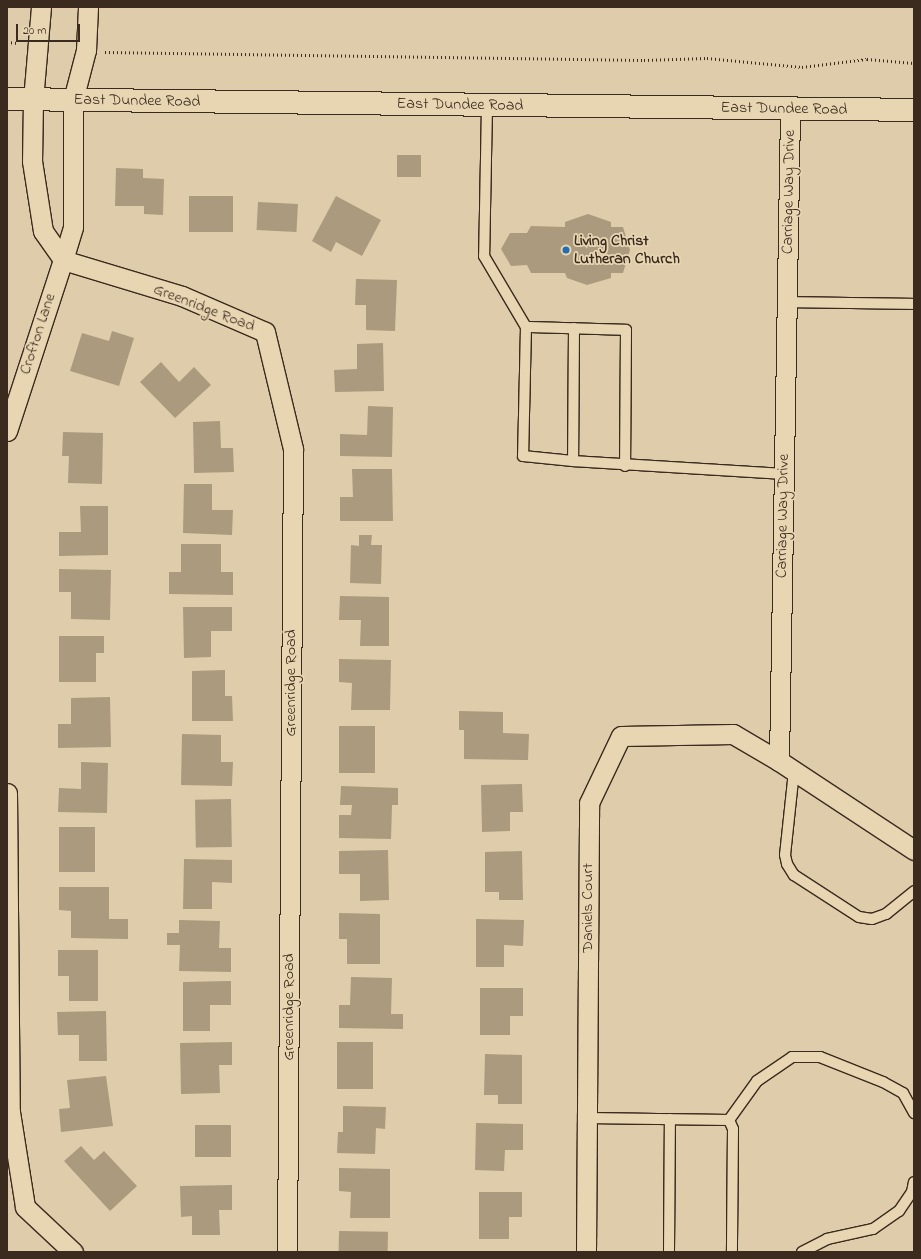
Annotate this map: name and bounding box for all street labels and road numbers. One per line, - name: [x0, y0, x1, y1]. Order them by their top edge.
- street label: East Dundee Road: [73, 90, 201, 112]
- street label: East Dundee Road: [396, 94, 524, 116]
- street label: East Dundee Road: [720, 98, 848, 120]
- street label: Carriage Way Drive: [778, 130, 800, 254]
- street label: Greenridge Road: [151, 280, 257, 336]
- street label: Crofton Lane: [16, 291, 60, 377]
- street label: Carriage Way Drive: [772, 454, 794, 578]
- street label: Greenridge Road: [281, 629, 301, 737]
- street label: Daniels Court: [578, 863, 598, 953]
- street label: Greenridge Road: [279, 953, 299, 1061]

